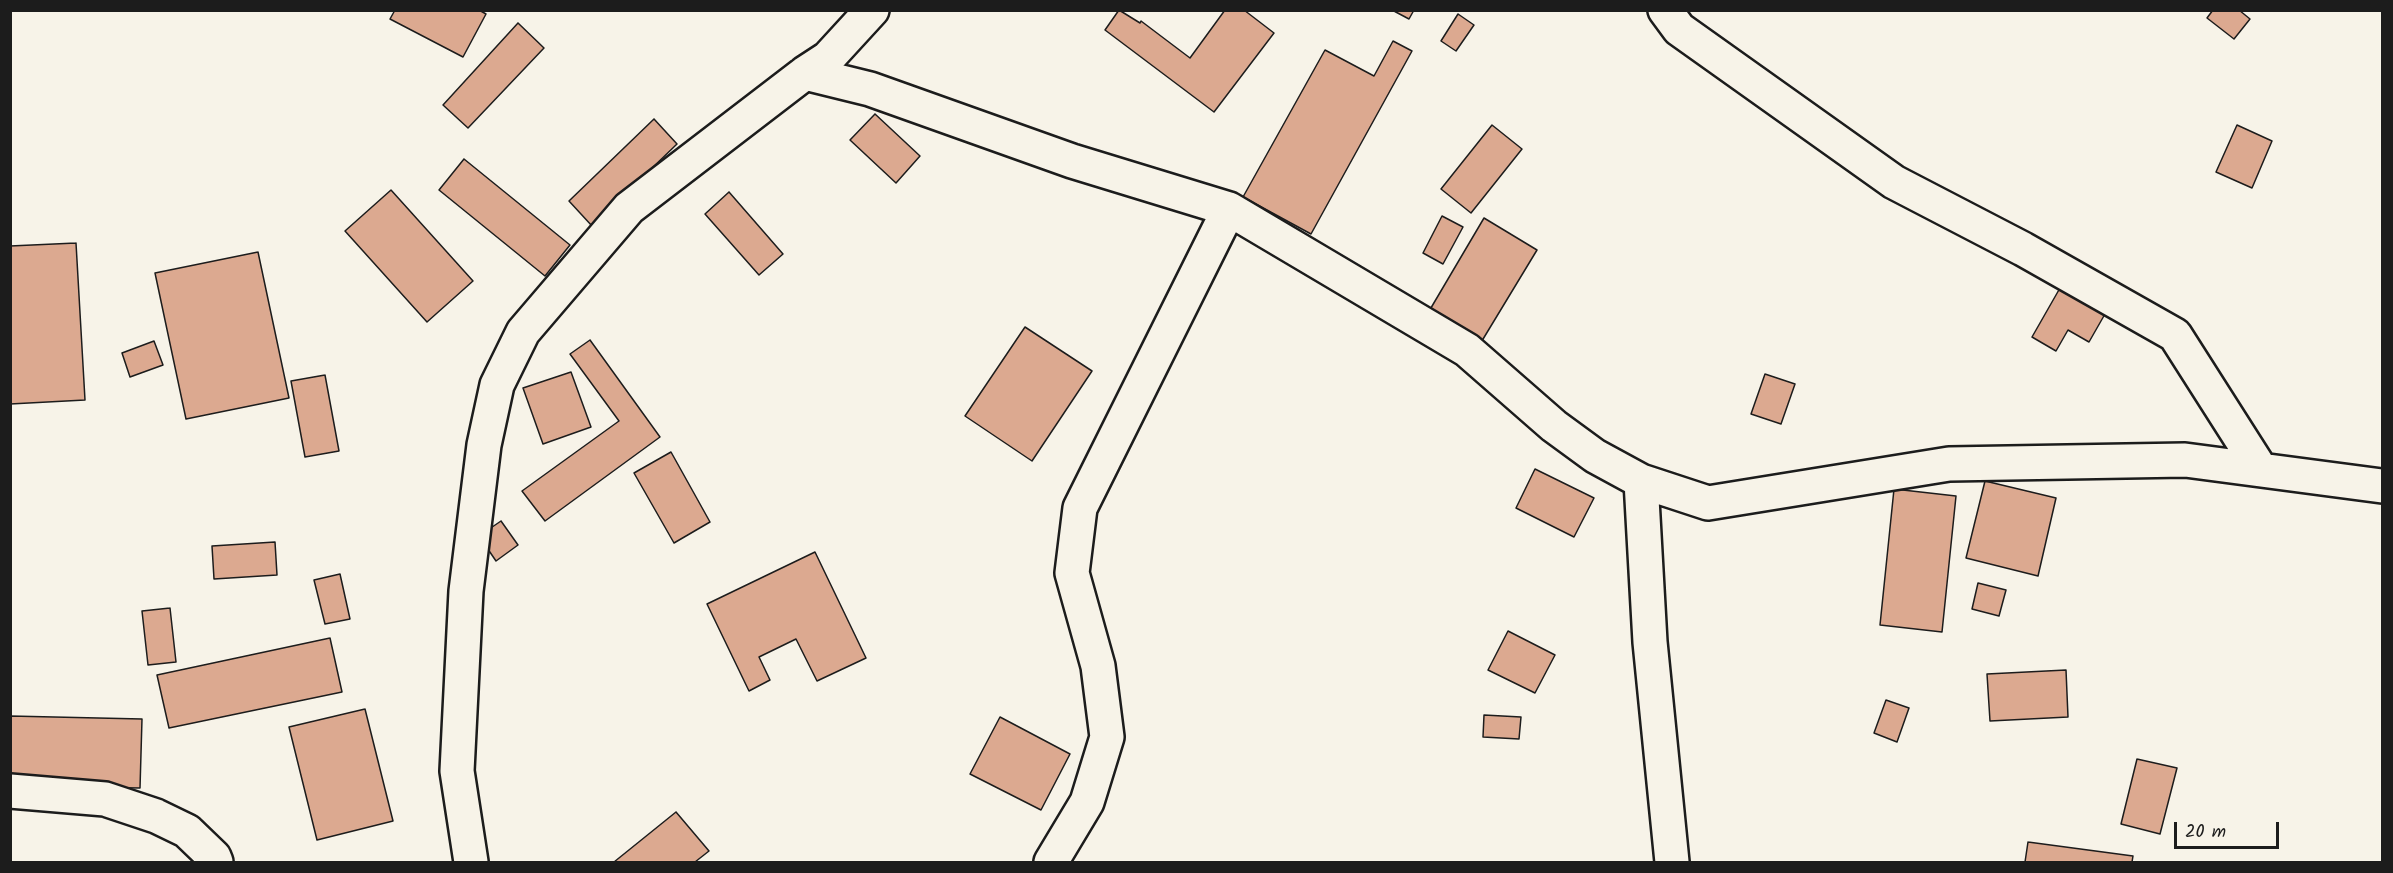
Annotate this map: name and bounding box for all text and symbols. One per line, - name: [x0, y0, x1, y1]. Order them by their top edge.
- scale bar: [2177, 810, 2282, 848]
- text: 20 m: [2185, 818, 2226, 847]

